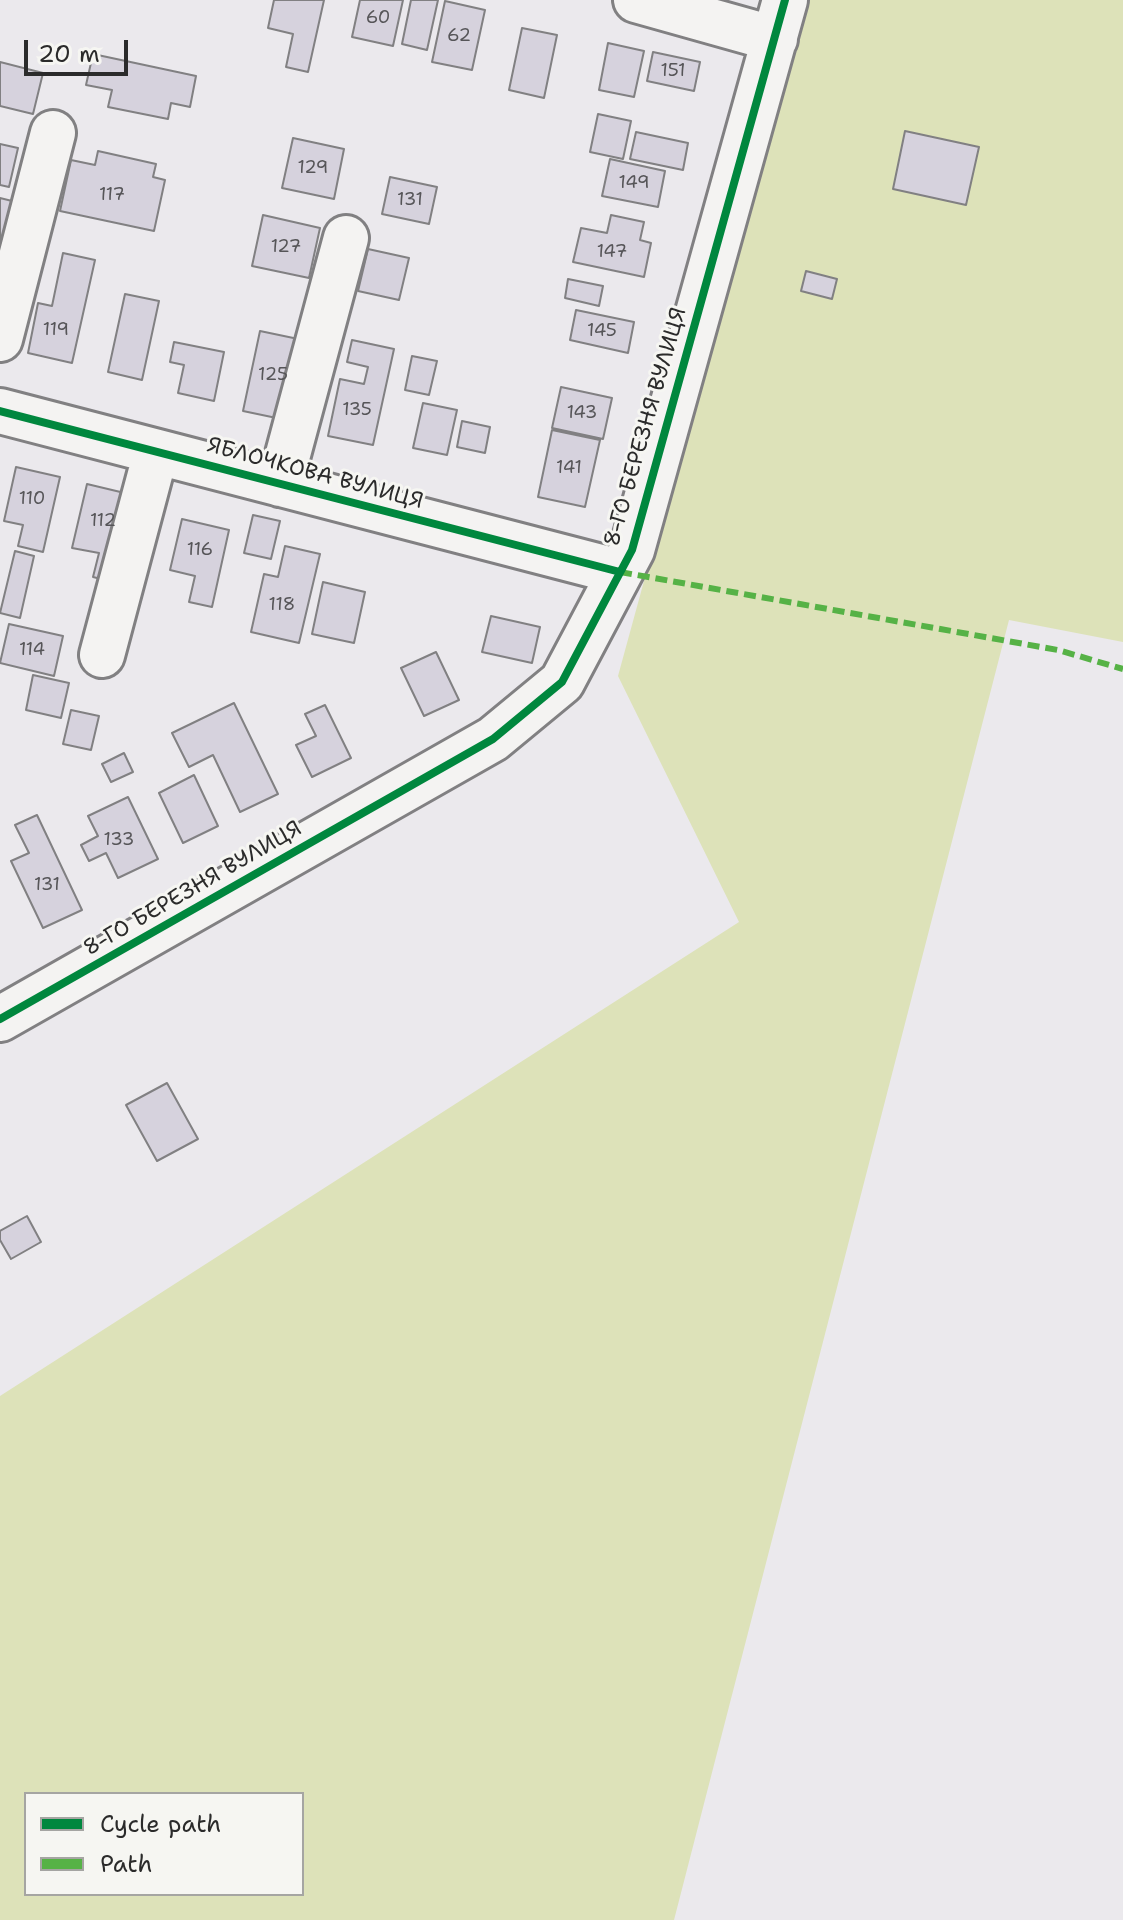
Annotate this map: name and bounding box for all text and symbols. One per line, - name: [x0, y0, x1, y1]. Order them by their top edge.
- house number: 60: [366, 7, 390, 29]
- scale bar: [28, 24, 132, 74]
- house number: 62: [447, 25, 471, 47]
- text: 20 m: [38, 38, 100, 70]
- house number: 151: [660, 60, 686, 82]
- house number: 129: [298, 157, 328, 179]
- house number: 149: [618, 172, 650, 194]
- house number: 117: [99, 184, 125, 206]
- house number: 131: [397, 189, 423, 211]
- house number: 127: [271, 236, 301, 258]
- house number: 147: [597, 241, 627, 263]
- street label: 8-ГО БЕРЕЗНЯ ВУЛИЦЯ: [599, 305, 693, 549]
- house number: 119: [43, 319, 69, 341]
- house number: 145: [587, 320, 617, 342]
- house number: 125: [258, 364, 288, 386]
- house number: 135: [342, 399, 372, 421]
- house number: 143: [567, 402, 597, 424]
- street label: ЯБЛОЧКОВА ВУЛИЦЯ: [204, 432, 426, 516]
- house number: 141: [556, 457, 582, 479]
- house number: 110: [19, 488, 45, 510]
- house number: 112: [90, 510, 116, 532]
- house number: 116: [187, 539, 213, 561]
- house number: 118: [269, 594, 295, 616]
- house number: 114: [19, 639, 45, 661]
- street label: 8-ГО БЕРЕЗНЯ ВУЛИЦЯ: [79, 816, 307, 962]
- house number: 133: [104, 829, 134, 851]
- house number: 131: [34, 874, 60, 896]
- legend: [24, 1792, 304, 1896]
- text: Cycle path: [100, 1808, 221, 1840]
- text: Path: [100, 1848, 152, 1880]

